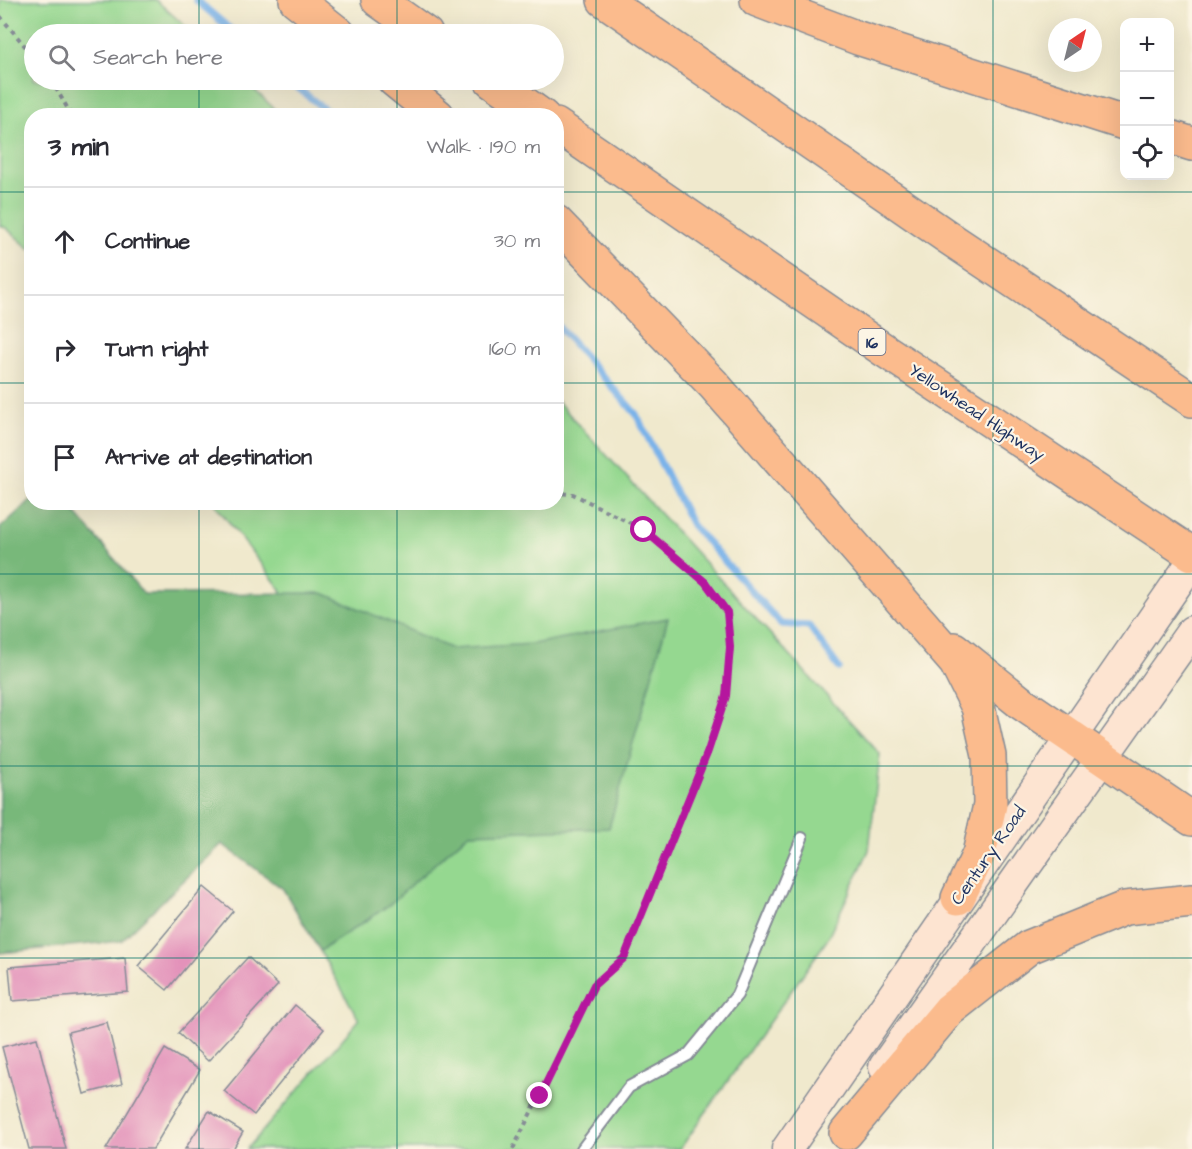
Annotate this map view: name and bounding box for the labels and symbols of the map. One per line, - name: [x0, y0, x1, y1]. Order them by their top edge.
- north arrow: [1048, 18, 1102, 72]
- road number: 16: [858, 329, 886, 355]
- street label: Yellowhead Highway: [903, 357, 1050, 468]
- route start: [630, 516, 656, 542]
- street label: Century Road: [945, 800, 1033, 911]
- route end: [526, 1082, 552, 1108]

